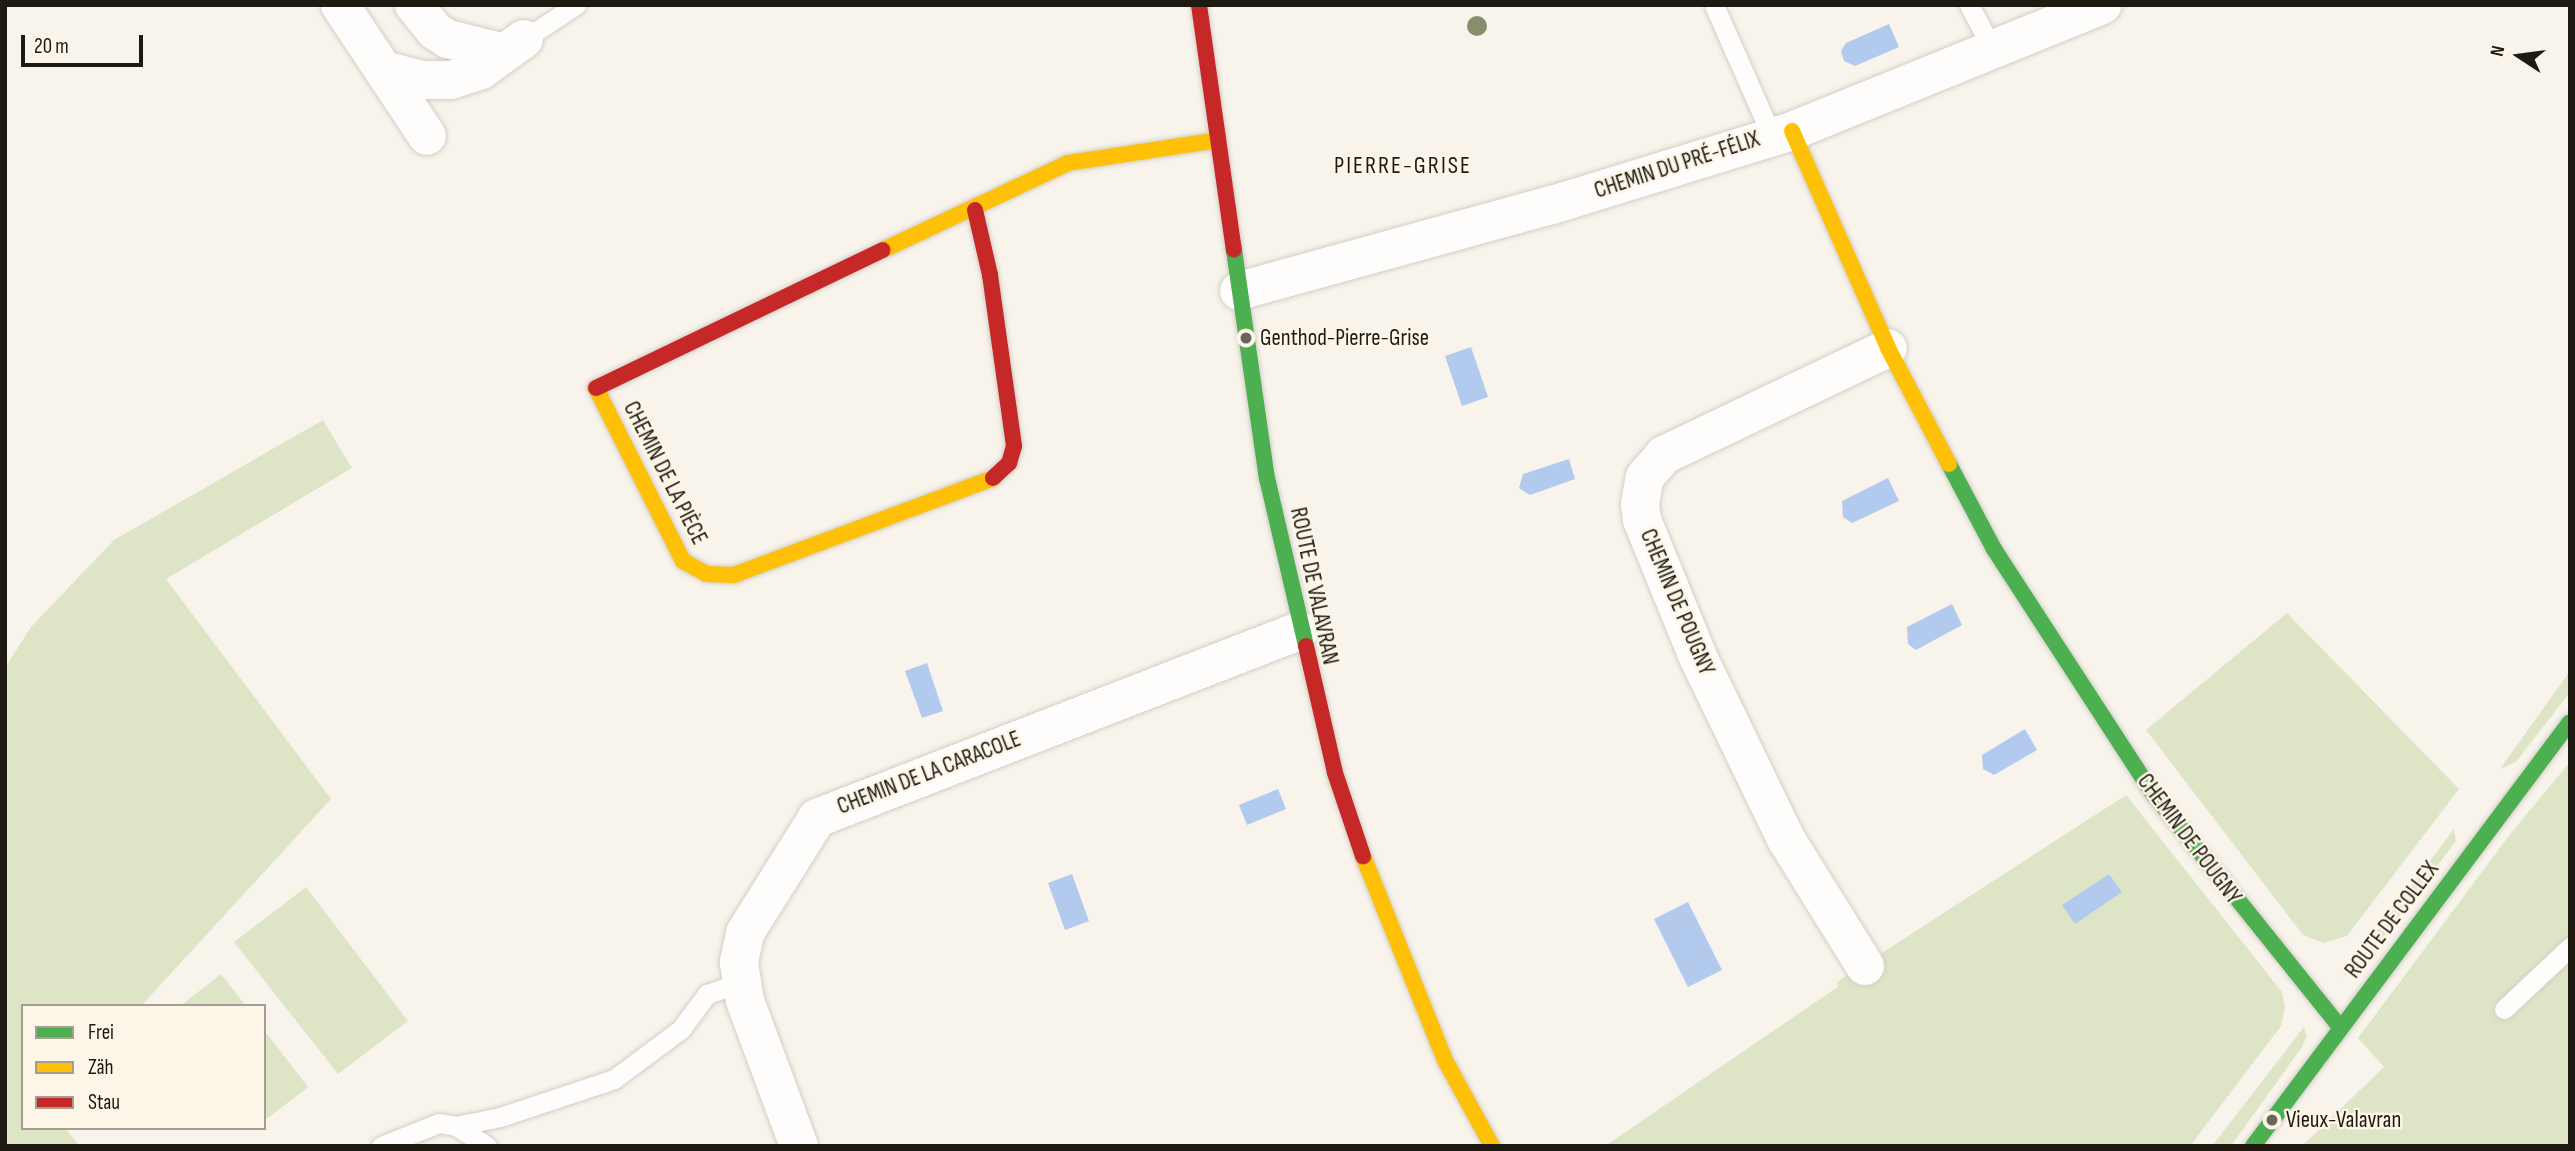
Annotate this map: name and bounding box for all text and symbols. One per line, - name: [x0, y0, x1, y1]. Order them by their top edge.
- scale bar: [24, 21, 147, 65]
- north arrow: [2484, 21, 2554, 91]
- text: 20 m: [34, 34, 69, 59]
- text: N: [2486, 44, 2510, 59]
- street label: CHEMIN DU PRÉ-FÉLIX: [1591, 125, 1763, 205]
- district label: PIERRE-GRISE: [1336, 152, 1470, 180]
- place label: Genthod-Pierre-Grise: [1260, 324, 1429, 352]
- marker: Genthod-Pierre-Grise: [1238, 330, 1254, 346]
- street label: CHEMIN DE LA PIÈCE: [617, 397, 713, 549]
- street label: ROUTE DE VALAVRAN: [1284, 505, 1344, 667]
- street label: CHEMIN DE POUGNY: [1634, 525, 1720, 679]
- street label: CHEMIN DE LA CARACOLE: [833, 725, 1025, 821]
- street label: CHEMIN DE POUGNY: [2131, 769, 2247, 909]
- street label: ROUTE DE COLLEX: [2339, 856, 2445, 984]
- legend: [21, 1004, 266, 1130]
- text: Frei: [88, 1020, 114, 1045]
- text: Zäh: [88, 1055, 114, 1080]
- text: Stau: [88, 1090, 120, 1115]
- place label: Vieux-Valavran: [2286, 1106, 2401, 1134]
- marker: Vieux-Valavran: [2264, 1112, 2280, 1128]

